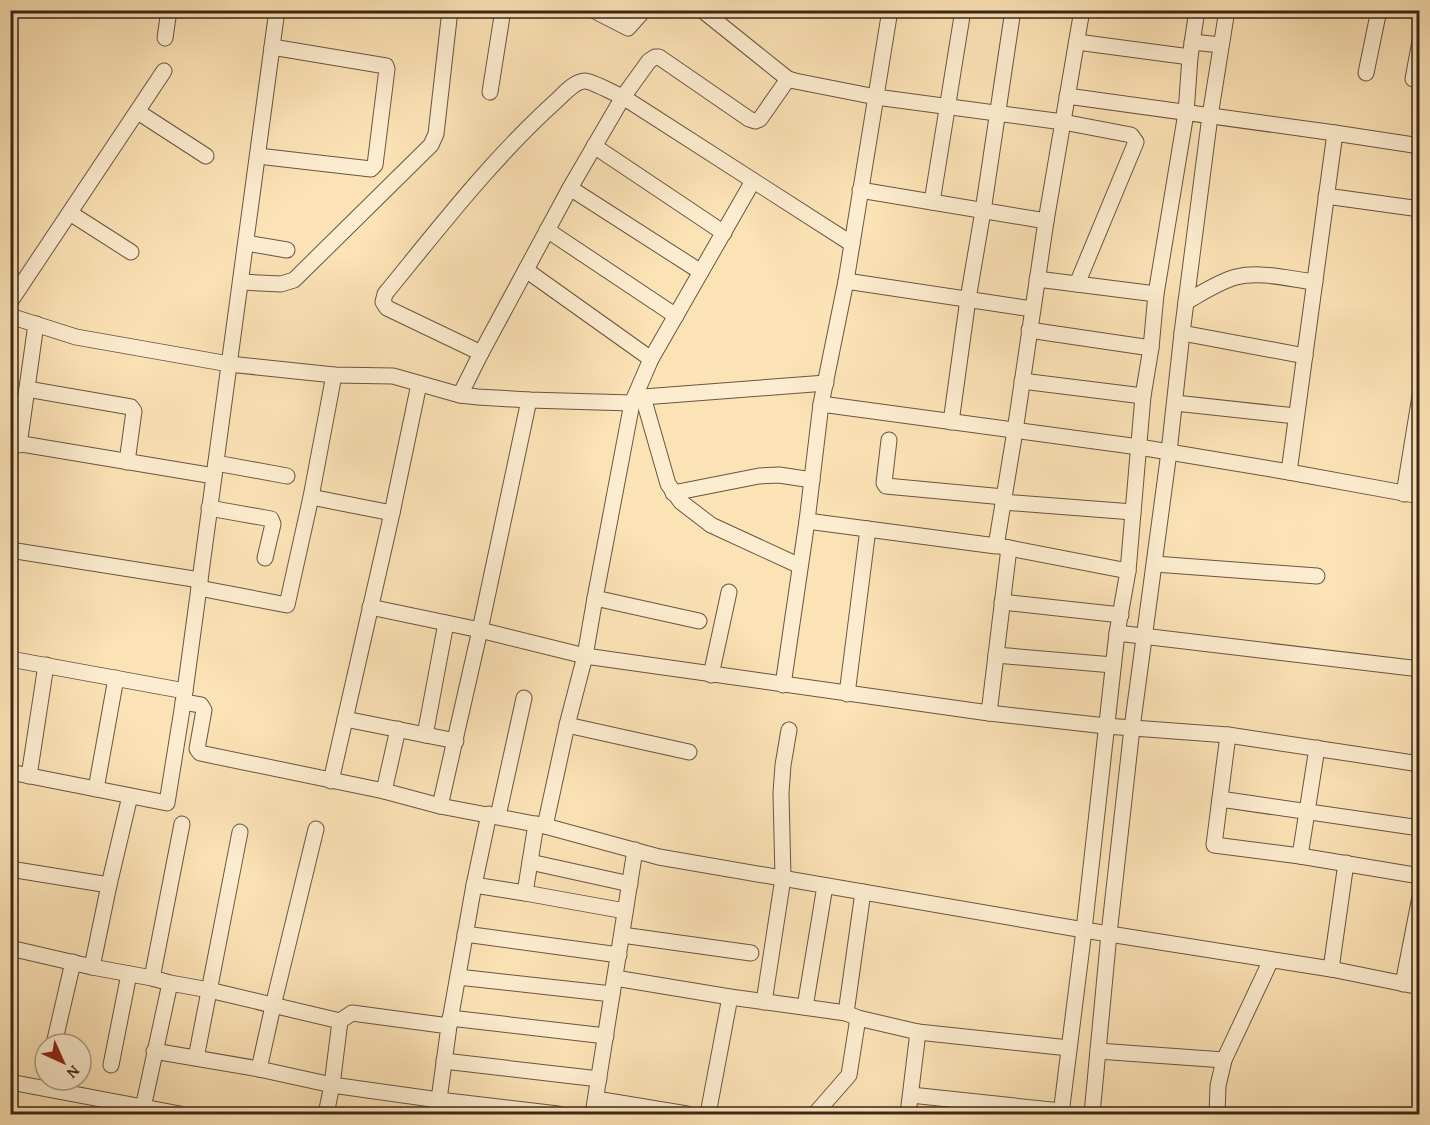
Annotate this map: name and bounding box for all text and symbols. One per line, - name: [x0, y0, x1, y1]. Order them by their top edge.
- north arrow: [33, 1032, 93, 1092]
- text: N: [61, 1060, 86, 1085]

